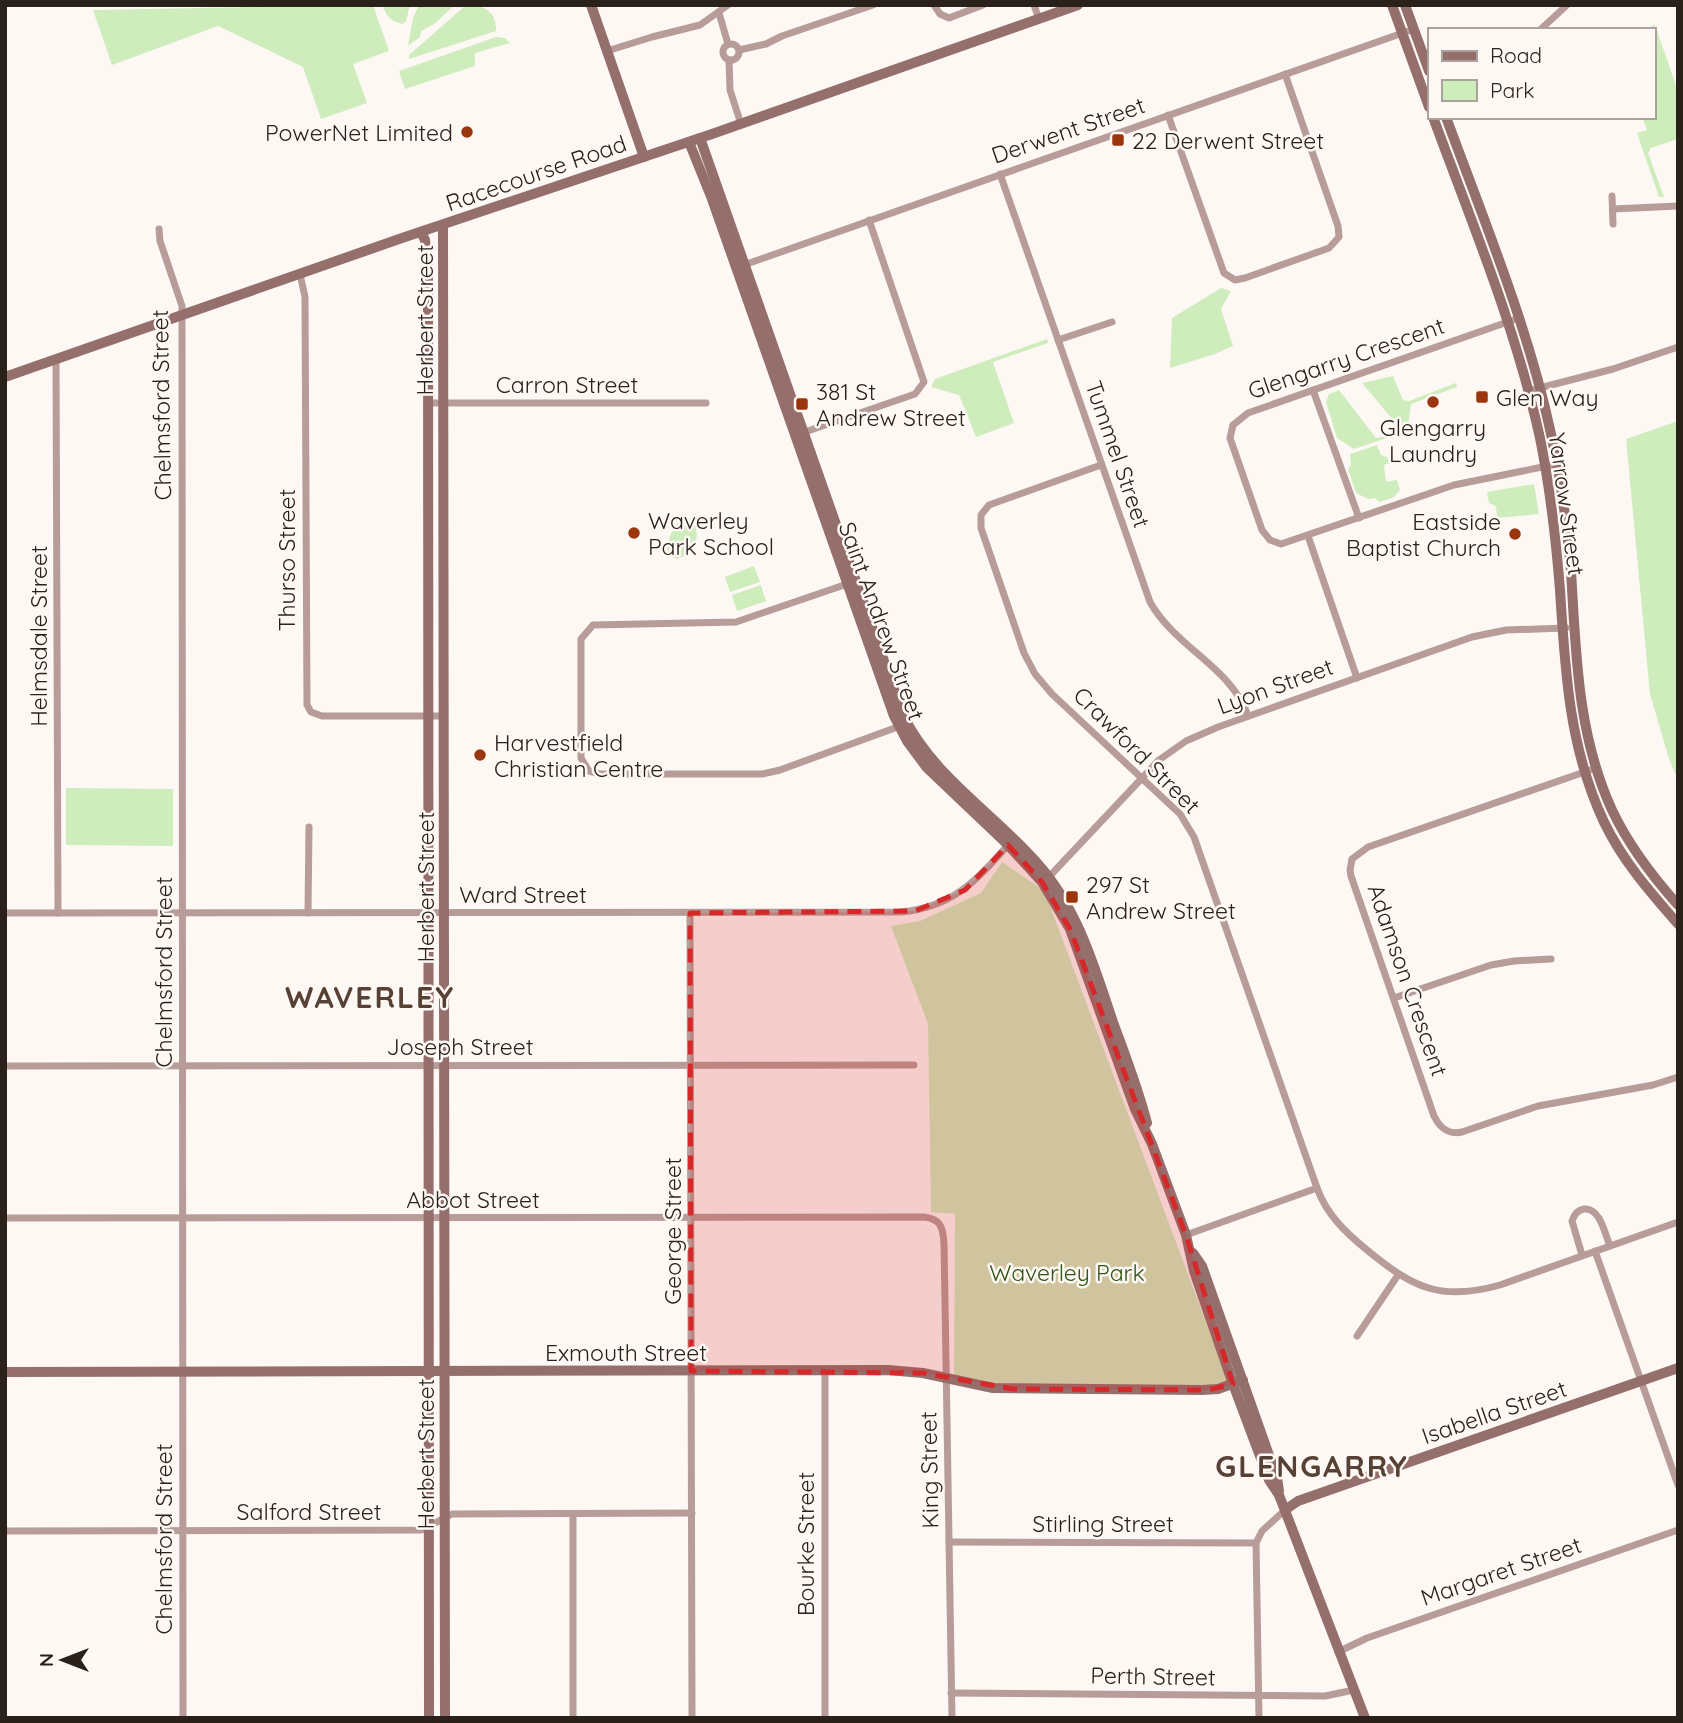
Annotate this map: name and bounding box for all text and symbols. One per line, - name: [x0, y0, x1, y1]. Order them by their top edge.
- legend: [1428, 28, 1655, 119]
- text: Road: [1490, 42, 1542, 68]
- text: Park: [1490, 77, 1534, 103]
- street label: Derwent Street: [988, 90, 1149, 170]
- place label: PowerNet Limited: [265, 118, 453, 147]
- marker: PowerNet Limited: [459, 124, 475, 140]
- place label: 22 Derwent Street: [1132, 126, 1324, 155]
- street label: Racecourse Road: [442, 128, 630, 218]
- marker: 22 Derwent Street: [1110, 132, 1126, 148]
- street label: Herbert Street: [410, 244, 439, 396]
- street label: Chelmsford Street: [145, 309, 177, 501]
- street label: Glengarry Crescent: [1244, 311, 1448, 405]
- street label: Carron Street: [496, 370, 638, 399]
- place label: 381 St Andrew Street: [816, 377, 966, 432]
- street label: Tummel Street: [1079, 377, 1157, 532]
- place label: Glen Way: [1496, 383, 1599, 412]
- marker: Glen Way: [1474, 389, 1490, 405]
- marker: Glengarry Laundry: [1425, 394, 1441, 410]
- marker: 381 St Andrew Street: [794, 396, 810, 412]
- place label: Glengarry Laundry: [1380, 413, 1486, 468]
- street label: Yarrow Street: [1543, 431, 1591, 577]
- street label: Thurso Street: [272, 488, 301, 631]
- place label: Waverley Park School: [648, 506, 774, 561]
- place label: Eastside Baptist Church: [1346, 507, 1501, 562]
- street label: Saint Andrew Street: [833, 518, 931, 724]
- marker: Waverley Park School: [626, 525, 642, 541]
- marker: Eastside Baptist Church: [1507, 526, 1523, 542]
- street label: Helmsdale Street: [24, 545, 53, 727]
- street label: Lyon Street: [1213, 652, 1337, 720]
- street label: Crawford Street: [1068, 681, 1207, 820]
- place label: Harvestfield Christian Centre: [494, 728, 663, 783]
- marker: Harvestfield Christian Centre: [472, 747, 488, 763]
- street label: Herbert Street: [411, 811, 440, 963]
- place label: 297 St Andrew Street: [1086, 870, 1236, 925]
- street label: Chelmsford Street: [149, 876, 178, 1067]
- street label: Ward Street: [459, 880, 587, 909]
- street label: Adamson Crescent: [1362, 880, 1455, 1080]
- marker: 297 St Andrew Street: [1064, 889, 1080, 905]
- district label: WAVERLEY: [285, 978, 455, 1016]
- street label: Joseph Street: [387, 1032, 534, 1061]
- street label: George Street: [658, 1157, 687, 1305]
- street label: Abbot Street: [406, 1185, 540, 1214]
- park label: Waverley Park: [989, 1258, 1145, 1287]
- street label: Exmouth Street: [545, 1338, 707, 1367]
- street label: Isabella Street: [1418, 1374, 1570, 1450]
- street label: Herbert Street: [411, 1378, 440, 1530]
- street label: King Street: [913, 1411, 945, 1529]
- street label: Chelmsford Street: [149, 1443, 178, 1634]
- district label: GLENGARRY: [1215, 1447, 1409, 1485]
- street label: Bourke Street: [791, 1471, 820, 1616]
- street label: Salford Street: [237, 1497, 382, 1526]
- street label: Stirling Street: [1032, 1509, 1174, 1538]
- street label: Margaret Street: [1417, 1530, 1585, 1612]
- north arrow: [28, 1625, 98, 1695]
- text: N: [34, 1653, 58, 1667]
- street label: Perth Street: [1090, 1660, 1216, 1692]

